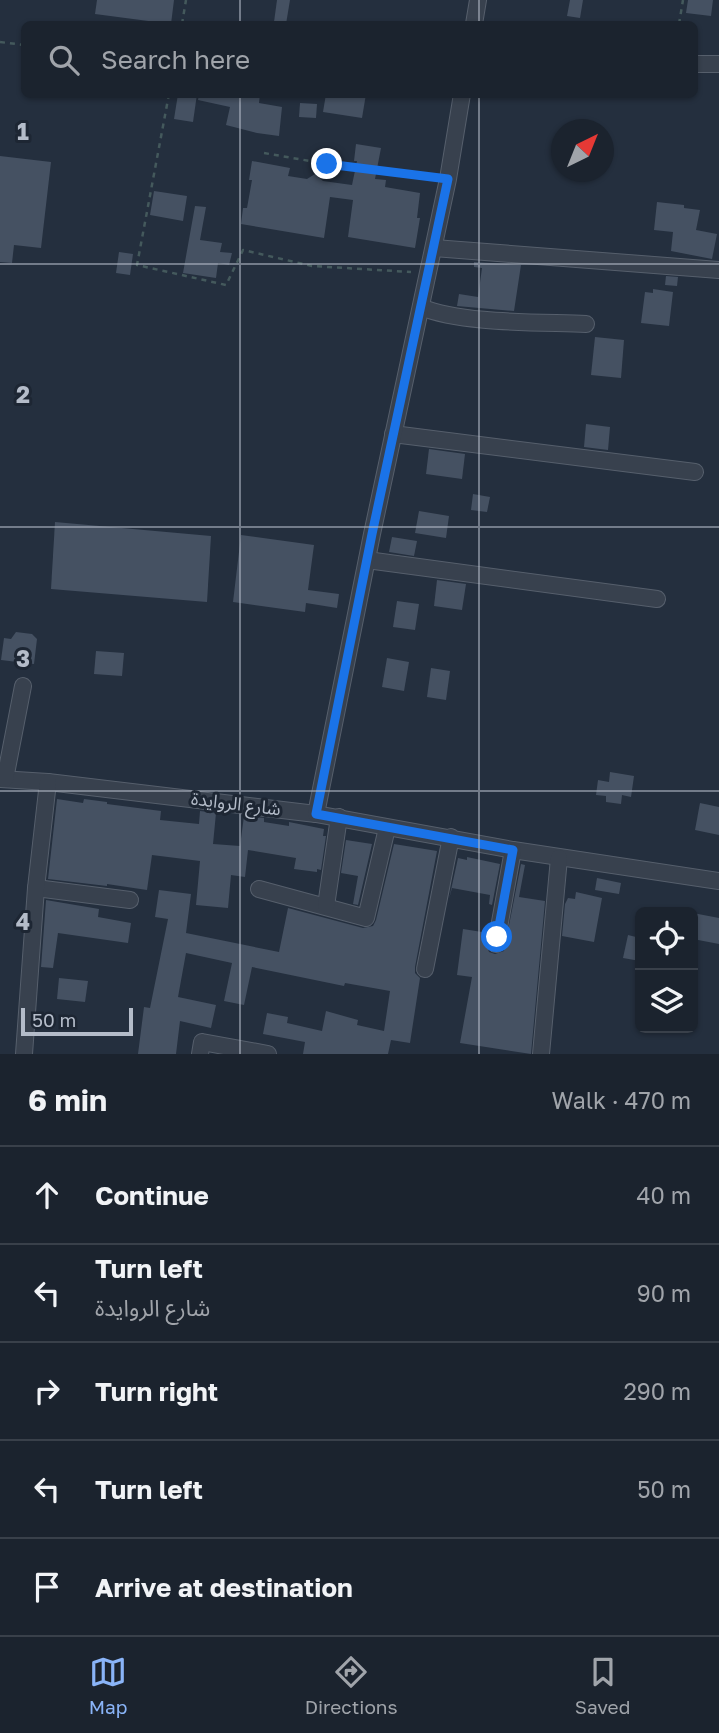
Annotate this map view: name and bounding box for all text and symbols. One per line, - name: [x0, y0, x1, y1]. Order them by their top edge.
- search box: [21, 21, 698, 98]
- icon: search: [45, 41, 83, 79]
- text: Search here: [101, 44, 250, 75]
- text: 1: [17, 117, 29, 145]
- north arrow: [551, 119, 614, 182]
- route end: [311, 148, 342, 179]
- text: 2: [16, 380, 30, 408]
- text: 3: [16, 644, 30, 672]
- street label: شارع الروايدة: [189, 787, 282, 823]
- text: 4: [16, 907, 30, 935]
- map controls: [635, 907, 698, 1033]
- button: locate: [635, 907, 698, 970]
- route start: [481, 921, 512, 952]
- button: layers: [635, 970, 698, 1033]
- scale bar: [21, 1005, 133, 1037]
- text: 50 m: [32, 1008, 76, 1031]
- text: 6 min: [28, 1082, 107, 1118]
- text: Walk · 470 m: [552, 1086, 691, 1114]
- icon: ahead: [28, 1176, 66, 1214]
- text: Continue: [95, 1180, 209, 1211]
- text: 40 m: [637, 1181, 691, 1209]
- text: Turn left: [95, 1253, 203, 1284]
- icon: left: [28, 1274, 66, 1312]
- text: 90 m: [637, 1279, 691, 1307]
- text: شارع الروايدة: [95, 1293, 210, 1321]
- icon: right: [28, 1372, 66, 1410]
- text: Turn right: [95, 1376, 218, 1407]
- text: 290 m: [623, 1377, 691, 1405]
- icon: left: [28, 1470, 66, 1508]
- text: Turn left: [95, 1474, 203, 1505]
- text: 50 m: [637, 1475, 691, 1503]
- icon: arrive: [28, 1568, 66, 1606]
- text: Arrive at destination: [95, 1572, 353, 1603]
- tab: Map: [89, 1653, 127, 1718]
- tab: Directions: [305, 1653, 398, 1718]
- tab: Saved: [575, 1653, 630, 1718]

